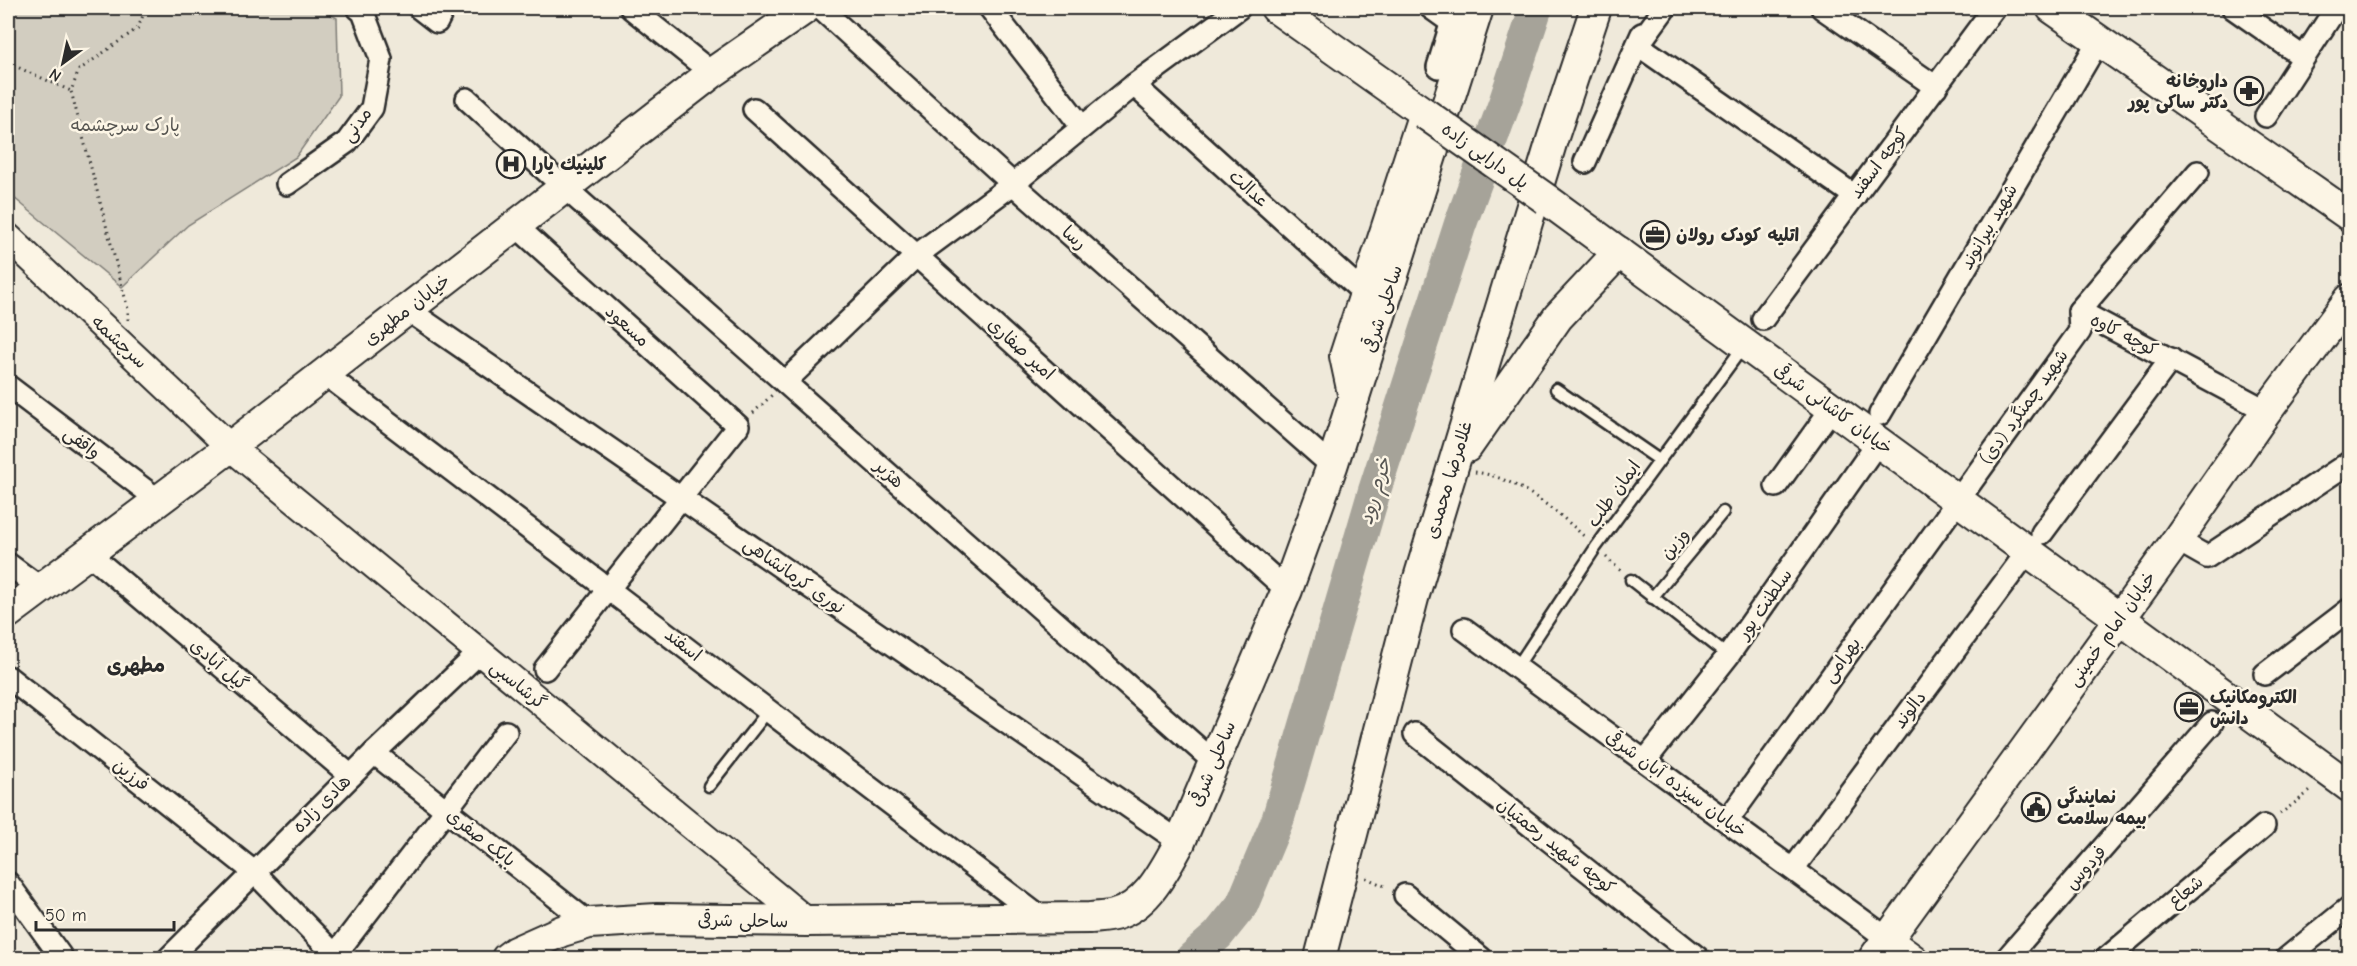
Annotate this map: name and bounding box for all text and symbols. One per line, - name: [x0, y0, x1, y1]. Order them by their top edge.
- north arrow: [33, 33, 93, 93]
- text: N: [46, 64, 65, 85]
- place label: داروخانه دکتر ساکی پور: [2126, 71, 2228, 114]
- pharmacy icon: داروخانه دکتر ساکی پور: [2233, 75, 2265, 107]
- street label: مدنی: [338, 104, 376, 146]
- park label: پارک سرچشمه: [70, 115, 180, 137]
- street label: پل دارایی زاده: [1437, 118, 1533, 195]
- street label: کوچه اسفند: [1845, 123, 1914, 203]
- hospital icon: كلينيك يارا: [495, 148, 527, 180]
- place label: كلينيك يارا: [532, 154, 607, 175]
- street label: عدالت: [1225, 166, 1273, 212]
- street label: شهید بیرانوند: [1956, 180, 2022, 274]
- office icon: اتلیه کودک رولان: [1639, 219, 1671, 251]
- street label: رسا: [1057, 222, 1091, 254]
- place label: اتلیه کودک رولان: [1676, 225, 1799, 246]
- street label: ساحلی شرقی: [1357, 262, 1407, 355]
- street label: خیابان مطهری: [360, 270, 454, 350]
- street label: مسعود: [600, 301, 653, 352]
- street label: کوچه کاوه: [2086, 309, 2161, 362]
- street label: سرچشمه: [86, 311, 151, 374]
- street label: امیر صفاری: [983, 314, 1059, 384]
- street label: شهید چمنگرد (دی): [1975, 346, 2073, 469]
- street label: خیابان کاشانی شرقی: [1770, 357, 1897, 459]
- street label: غلامرضا محمدی: [1421, 418, 1477, 542]
- street label: واقفی: [59, 422, 105, 464]
- street label: هژبر: [869, 454, 908, 493]
- water label: خرم رود: [1354, 455, 1400, 528]
- street label: ایمان طلب: [1583, 456, 1645, 532]
- street label: وزین: [1656, 524, 1694, 564]
- street label: نوری کرمانشاهی: [739, 533, 849, 619]
- street label: سلطنت پور: [1732, 565, 1798, 645]
- street label: خیابان امام خمینی: [2063, 568, 2163, 692]
- street label: اسفند: [660, 624, 706, 666]
- street label: بهرامی: [1819, 633, 1865, 687]
- street label: گیل آبادی: [186, 635, 252, 695]
- district label: مطهری: [107, 654, 165, 677]
- street label: گرشاسبی: [486, 656, 550, 714]
- street label: دالوند: [1889, 687, 1931, 733]
- place label: الکترومکانیک دانش: [2210, 687, 2297, 729]
- office icon: الکترومکانیک دانش: [2173, 691, 2205, 723]
- street label: ساحلی شرقی: [1184, 717, 1240, 810]
- street label: خیابان سیزده آبان شرقی: [1602, 724, 1752, 842]
- street label: فرزین: [109, 754, 153, 796]
- street label: هادی زاده: [288, 770, 356, 838]
- place label: نمایندگی بیمه سلامت: [2057, 786, 2147, 829]
- public building icon: نمایندگی بیمه سلامت: [2020, 791, 2052, 823]
- street label: کوچه شهید رحمتیان: [1492, 793, 1619, 900]
- street label: بابک صفری: [442, 805, 520, 871]
- street label: فردوس: [2061, 842, 2111, 894]
- street label: شعاع: [2164, 871, 2208, 913]
- scale bar: [36, 894, 174, 932]
- text: 50 m: [45, 905, 87, 926]
- street label: ساحلی شرقی: [697, 908, 789, 932]

